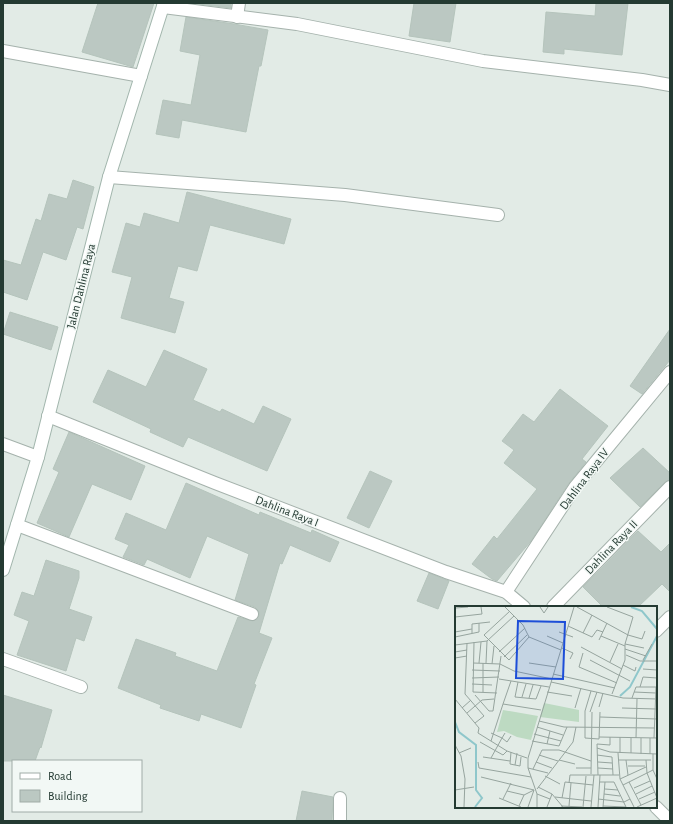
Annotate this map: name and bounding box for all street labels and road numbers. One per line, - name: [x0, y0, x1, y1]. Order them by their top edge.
- street label: Jalan Dahlina Raya: [65, 242, 98, 330]
- street label: Dahlina Raya IV: [557, 446, 612, 512]
- street label: Dahlina Raya I: [253, 493, 320, 529]
- street label: Dahlina Raya II: [582, 518, 640, 577]

